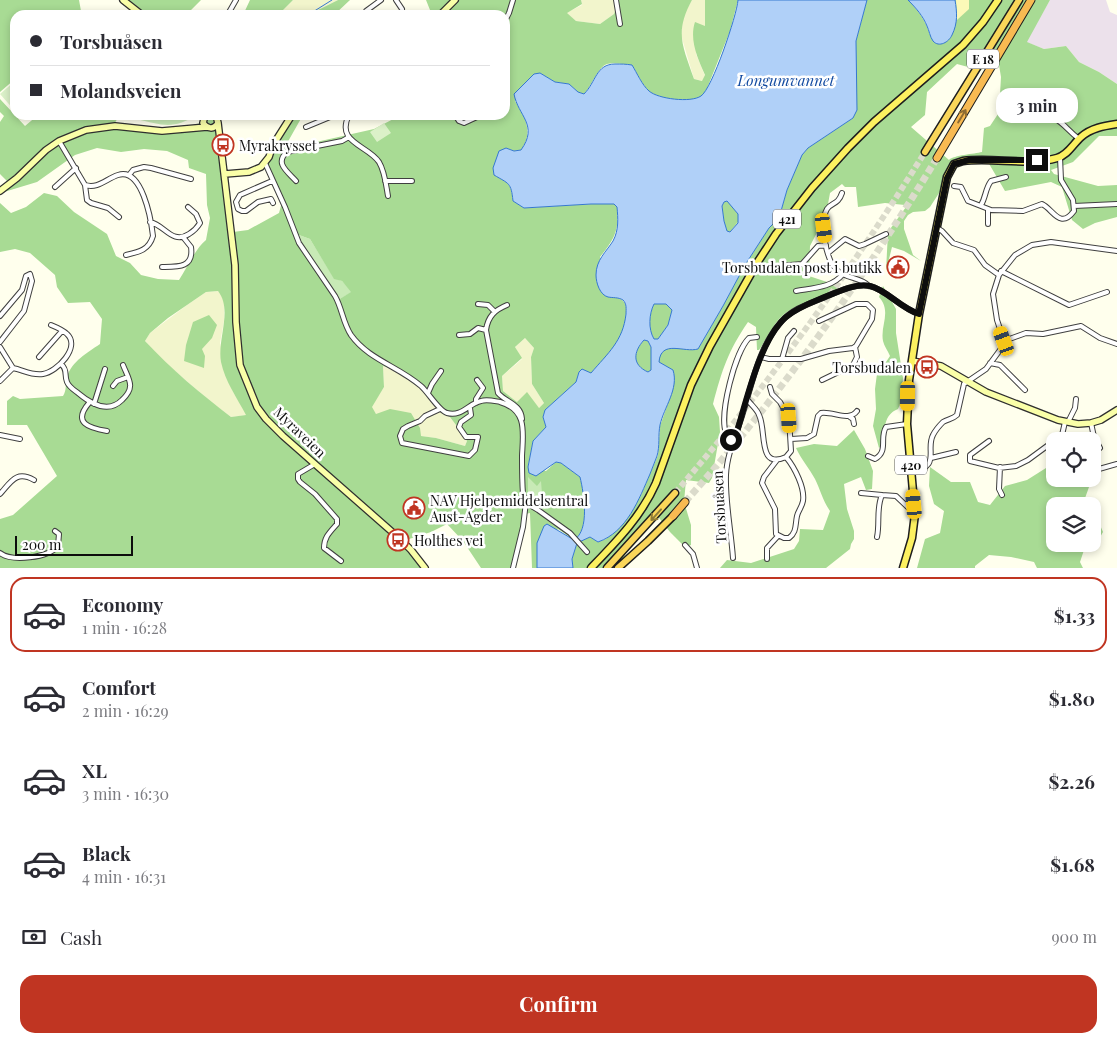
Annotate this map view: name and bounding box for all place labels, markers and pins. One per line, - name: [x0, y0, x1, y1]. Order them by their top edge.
- bus stop icon: Myrakrysset: [211, 133, 235, 157]
- place label: Myrakrysset: [239, 136, 318, 155]
- public building icon: Torsbudalen post i butikk: [886, 255, 910, 279]
- place label: Torsbudalen post i butikk: [722, 258, 882, 277]
- bus stop icon: Torsbudalen: [915, 355, 939, 379]
- place label: Torsbudalen: [832, 358, 912, 377]
- place label: NAV Hjelpemiddelsentral Aust-Agder: [429, 491, 588, 526]
- public building icon: NAV Hjelpemiddelsentral Aust-Agder: [402, 496, 426, 520]
- bus stop icon: Holthes vei: [386, 528, 410, 552]
- place label: Holthes vei: [414, 531, 483, 550]

